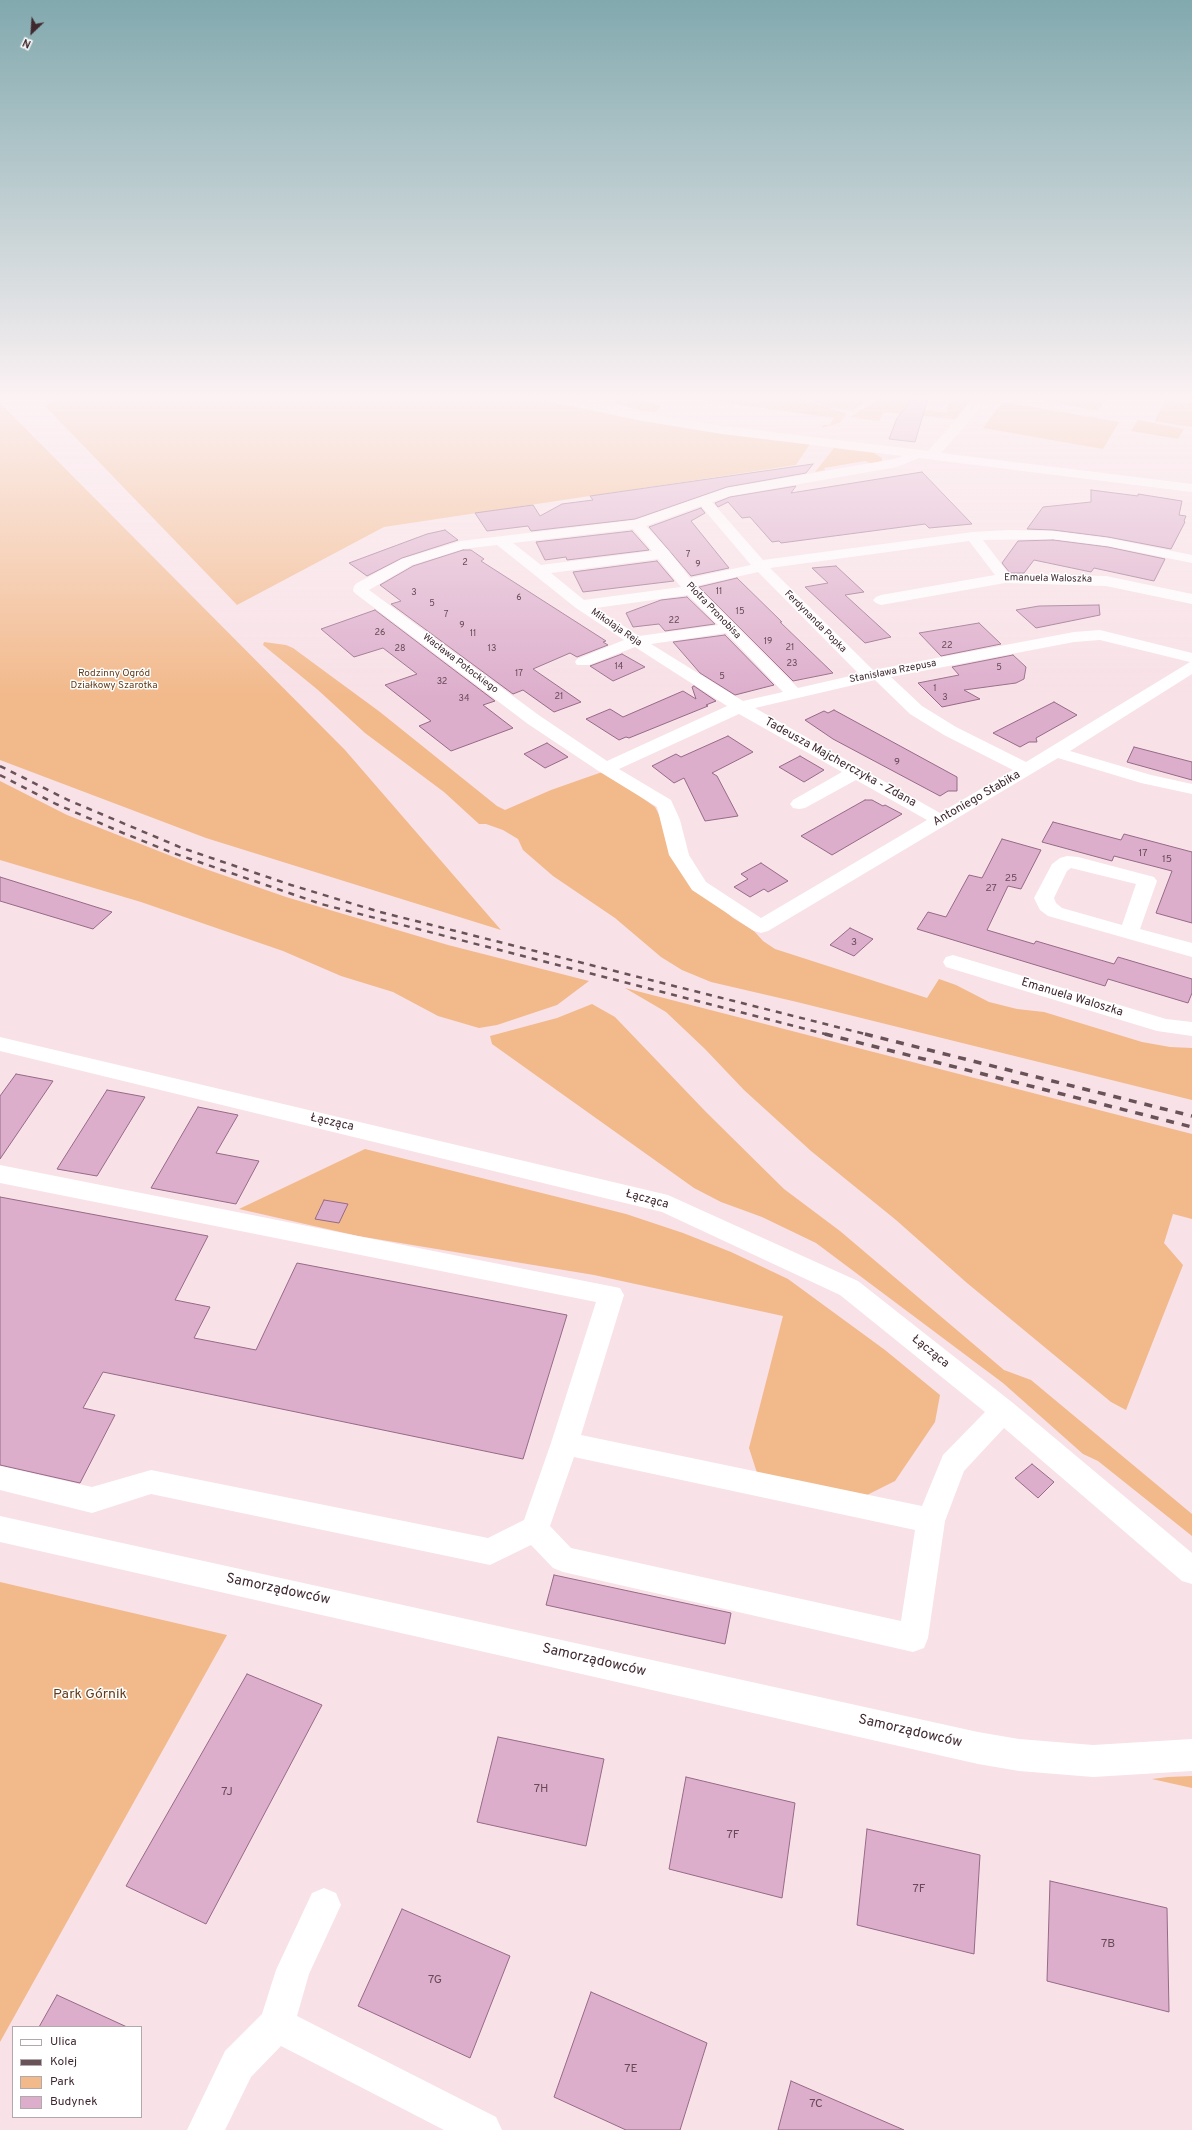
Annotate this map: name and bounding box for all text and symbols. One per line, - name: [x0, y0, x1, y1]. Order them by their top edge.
- north arrow: [12, 12, 52, 52]
- text: N: [20, 35, 33, 51]
- house number: 7: [686, 550, 690, 560]
- house number: 2: [462, 558, 468, 568]
- house number: 9: [695, 560, 701, 570]
- street label: Emanuela Waloszka: [1004, 572, 1092, 586]
- street label: Piotra Pronobisa: [683, 580, 743, 642]
- house number: 11: [716, 587, 722, 597]
- house number: 3: [411, 588, 417, 598]
- street label: Ferdynanda Popka: [781, 588, 849, 656]
- house number: 6: [516, 593, 522, 603]
- house number: 5: [429, 599, 435, 609]
- street label: Mikołaja Reja: [588, 607, 644, 649]
- house number: 15: [736, 607, 744, 617]
- house number: 7: [444, 610, 448, 620]
- house number: 22: [668, 616, 680, 626]
- house number: 9: [459, 621, 465, 631]
- house number: 26: [375, 628, 385, 638]
- house number: 11: [470, 629, 476, 639]
- street label: Wacława Potockiego: [420, 632, 500, 696]
- house number: 19: [764, 637, 772, 647]
- house number: 22: [941, 641, 953, 651]
- house number: 21: [786, 643, 794, 653]
- house number: 28: [394, 644, 406, 654]
- house number: 13: [488, 644, 496, 654]
- street label: Stanisława Rzepusa: [849, 658, 937, 686]
- house number: 23: [787, 659, 797, 669]
- house number: 14: [615, 662, 623, 672]
- house number: 5: [996, 663, 1002, 673]
- park label: Rodzinny Ogród Działkowy Szarotka: [71, 668, 157, 692]
- house number: 17: [515, 669, 523, 679]
- house number: 5: [719, 672, 725, 682]
- house number: 32: [437, 677, 447, 687]
- house number: 1: [933, 684, 937, 694]
- house number: 21: [555, 692, 563, 702]
- house number: 3: [942, 693, 948, 703]
- house number: 34: [458, 694, 470, 704]
- street label: Tadeusza Majcherczyka - Zdana: [762, 715, 918, 811]
- house number: 9: [894, 757, 900, 769]
- street label: Antoniego Stabika: [931, 768, 1023, 830]
- house number: 17: [1139, 848, 1147, 860]
- house number: 15: [1162, 854, 1172, 866]
- house number: 25: [1005, 873, 1017, 885]
- house number: 27: [985, 883, 997, 895]
- house number: 3: [851, 937, 857, 949]
- street label: Emanuela Waloszka: [1019, 976, 1125, 1020]
- street label: Łącząca: [309, 1111, 355, 1135]
- street label: Łącząca: [624, 1187, 670, 1213]
- street label: Łącząca: [908, 1333, 952, 1371]
- street label: Samorządowców: [224, 1571, 332, 1609]
- street label: Samorządowców: [540, 1641, 648, 1681]
- park label: Park Górnik: [53, 1687, 127, 1703]
- street label: Samorządowców: [856, 1712, 964, 1752]
- house number: 7H: [534, 1783, 548, 1797]
- house number: 7J: [221, 1786, 233, 1800]
- house number: 7F: [727, 1829, 739, 1843]
- house number: 7F: [913, 1883, 925, 1897]
- house number: 7B: [1101, 1938, 1115, 1952]
- house number: 7G: [428, 1974, 442, 1988]
- legend: [12, 2026, 142, 2118]
- text: Ulica: [50, 2034, 77, 2050]
- text: Kolej: [50, 2054, 77, 2070]
- house number: 7E: [624, 2063, 638, 2077]
- text: Park: [50, 2074, 75, 2090]
- text: Budynek: [50, 2094, 98, 2110]
- house number: 7C: [809, 2098, 823, 2112]

